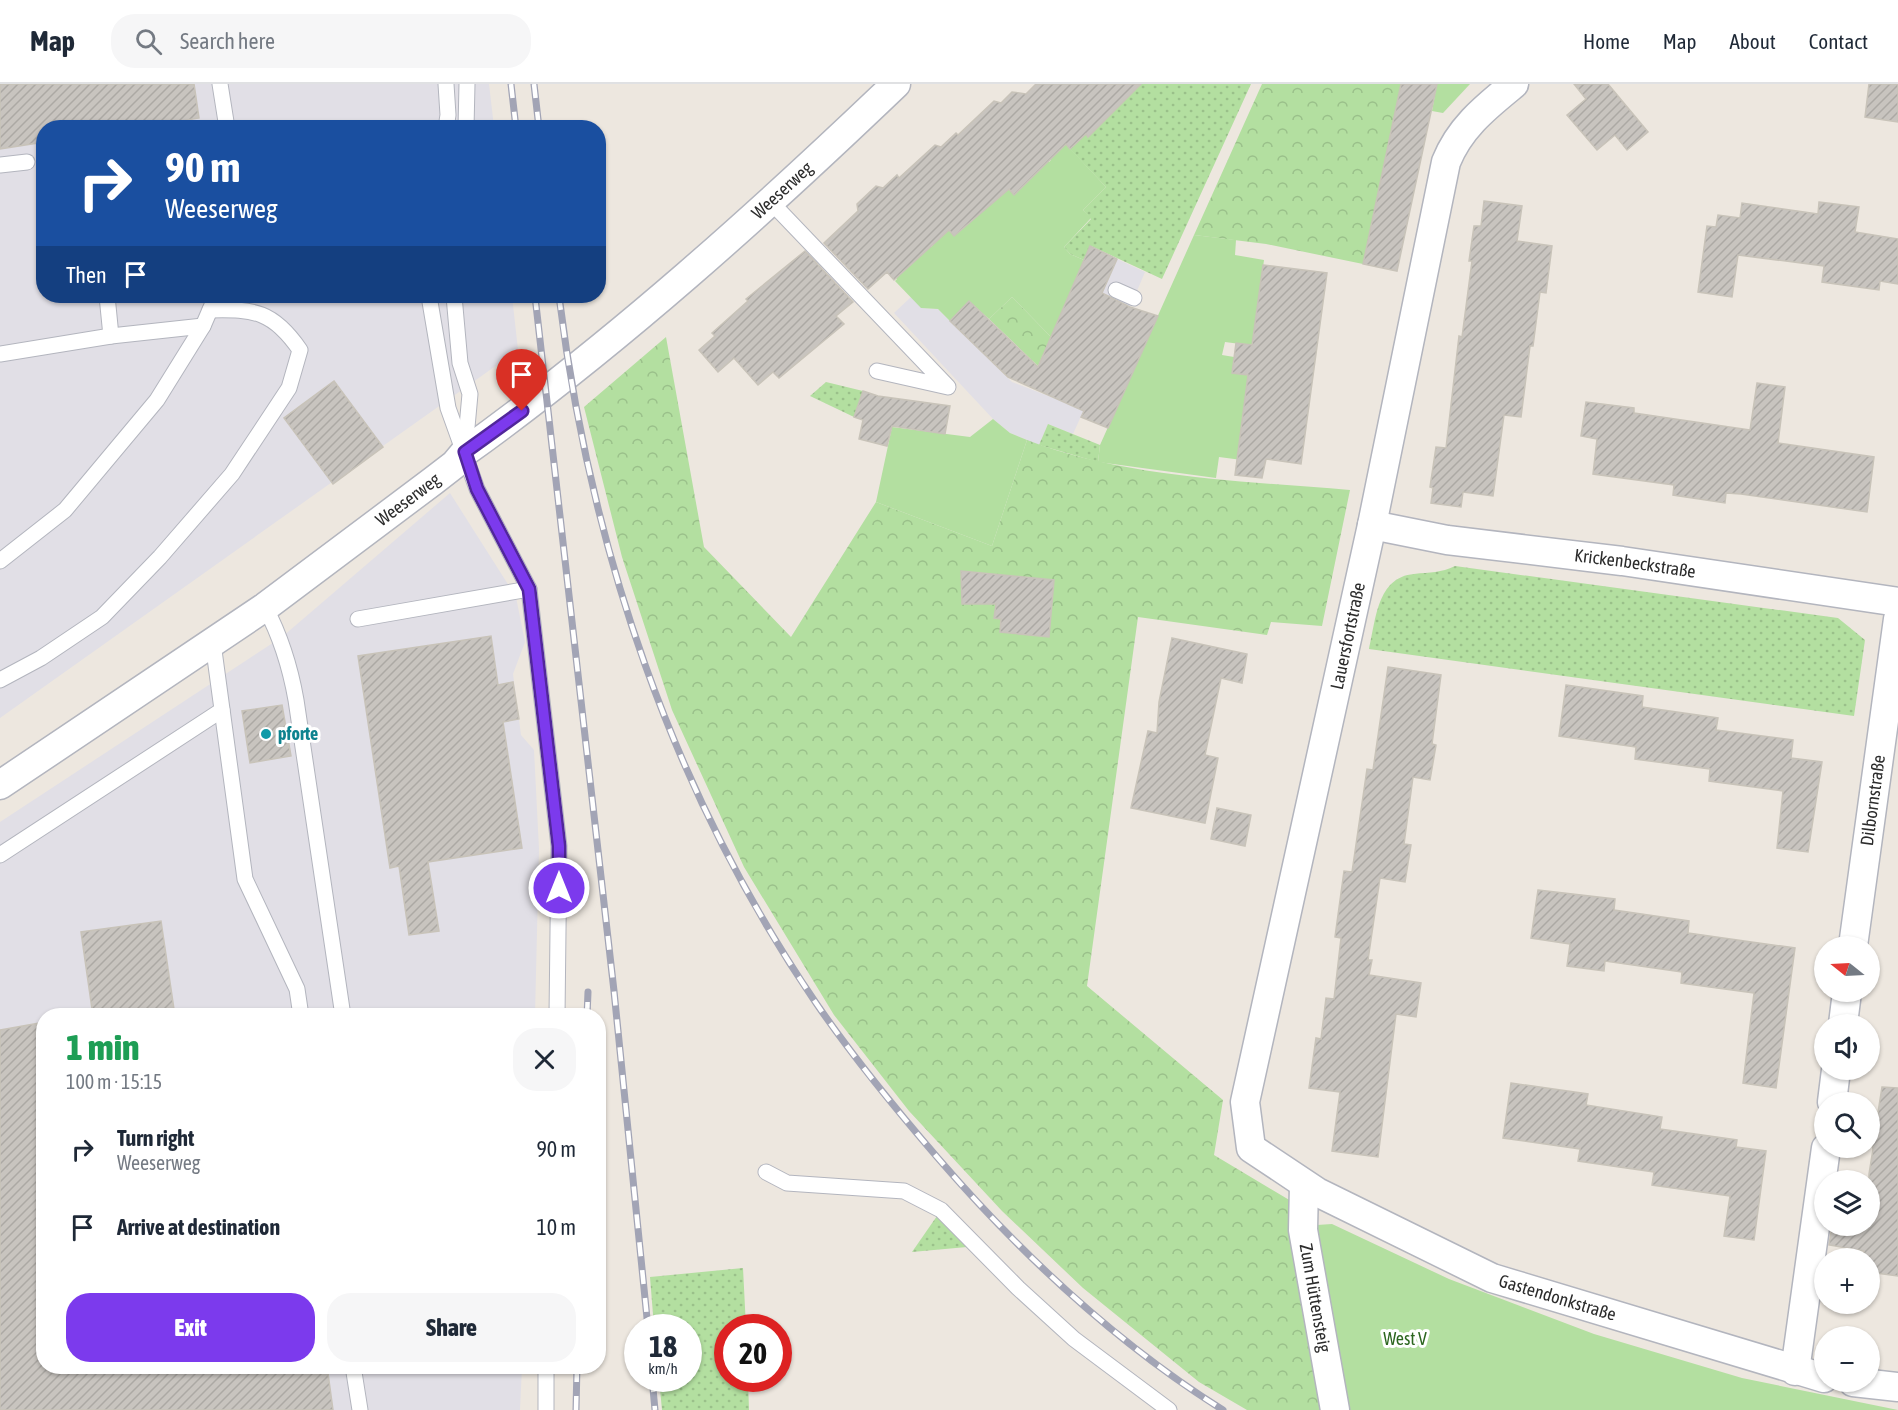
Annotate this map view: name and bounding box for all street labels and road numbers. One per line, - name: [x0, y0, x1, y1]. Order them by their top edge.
- street label: Weeserweg: [747, 157, 817, 223]
- street label: Weeserweg: [371, 468, 444, 530]
- street label: Krickenbeckstraße: [1573, 544, 1697, 582]
- street label: Lauersfortstraße: [1326, 580, 1369, 691]
- street label: Dilbornstraße: [1856, 753, 1889, 847]
- street label: Zum Hüttensteig: [1296, 1242, 1336, 1354]
- street label: Gastendonkstraße: [1496, 1270, 1619, 1325]

